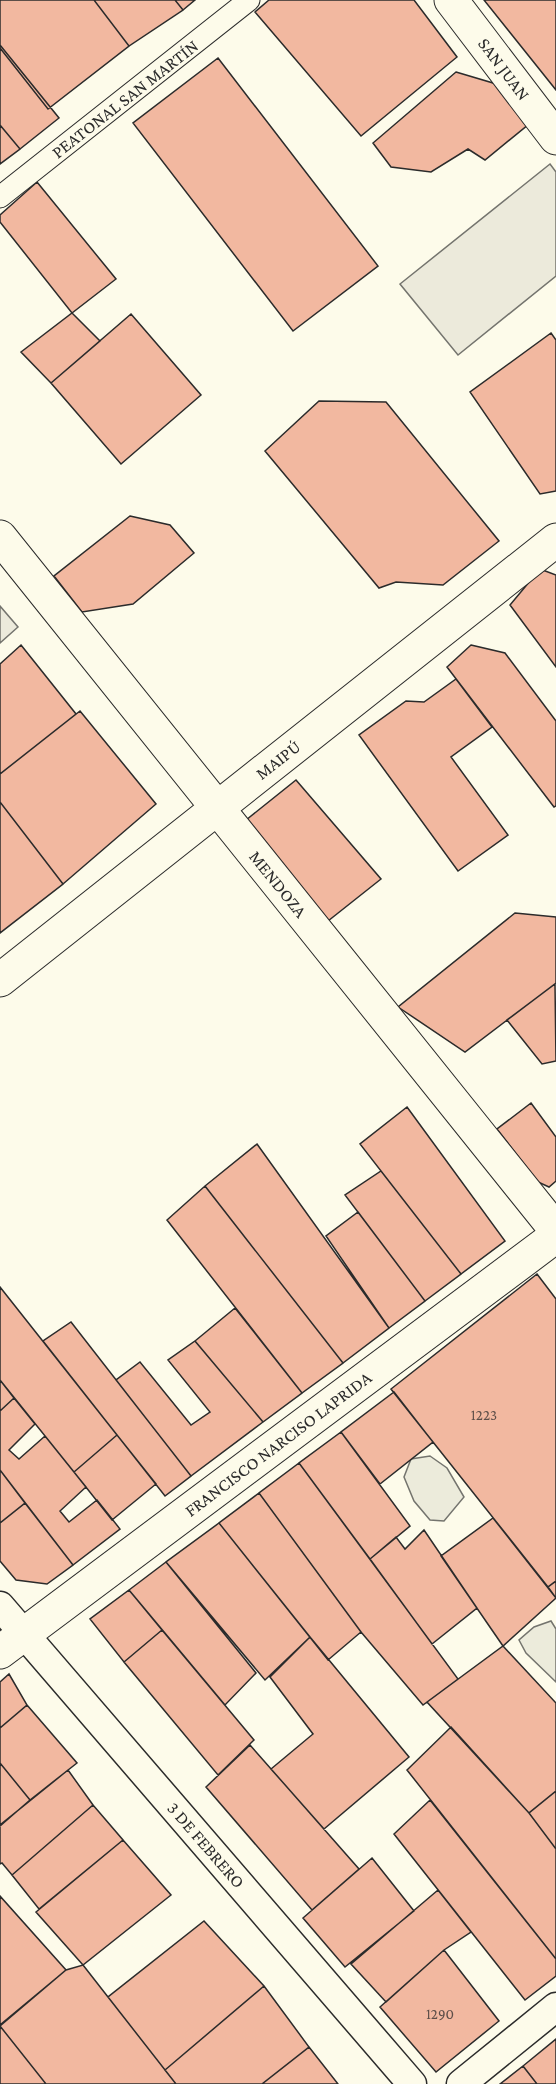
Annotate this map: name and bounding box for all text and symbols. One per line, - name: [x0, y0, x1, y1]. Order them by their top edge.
- street label: SAN JUAN: [474, 34, 534, 104]
- street label: PEATONAL SAN MARTÍN: [48, 36, 202, 162]
- street label: MAIPÚ: [252, 736, 304, 784]
- street label: MENDOZA: [245, 847, 311, 922]
- street label: FRANCISCO NARCISO LAPRIDA: [181, 1367, 376, 1521]
- house number: 1223: [471, 1407, 497, 1423]
- street label: 3 DE FEBRERO: [163, 1798, 249, 1892]
- house number: 1290: [426, 2006, 454, 2022]

